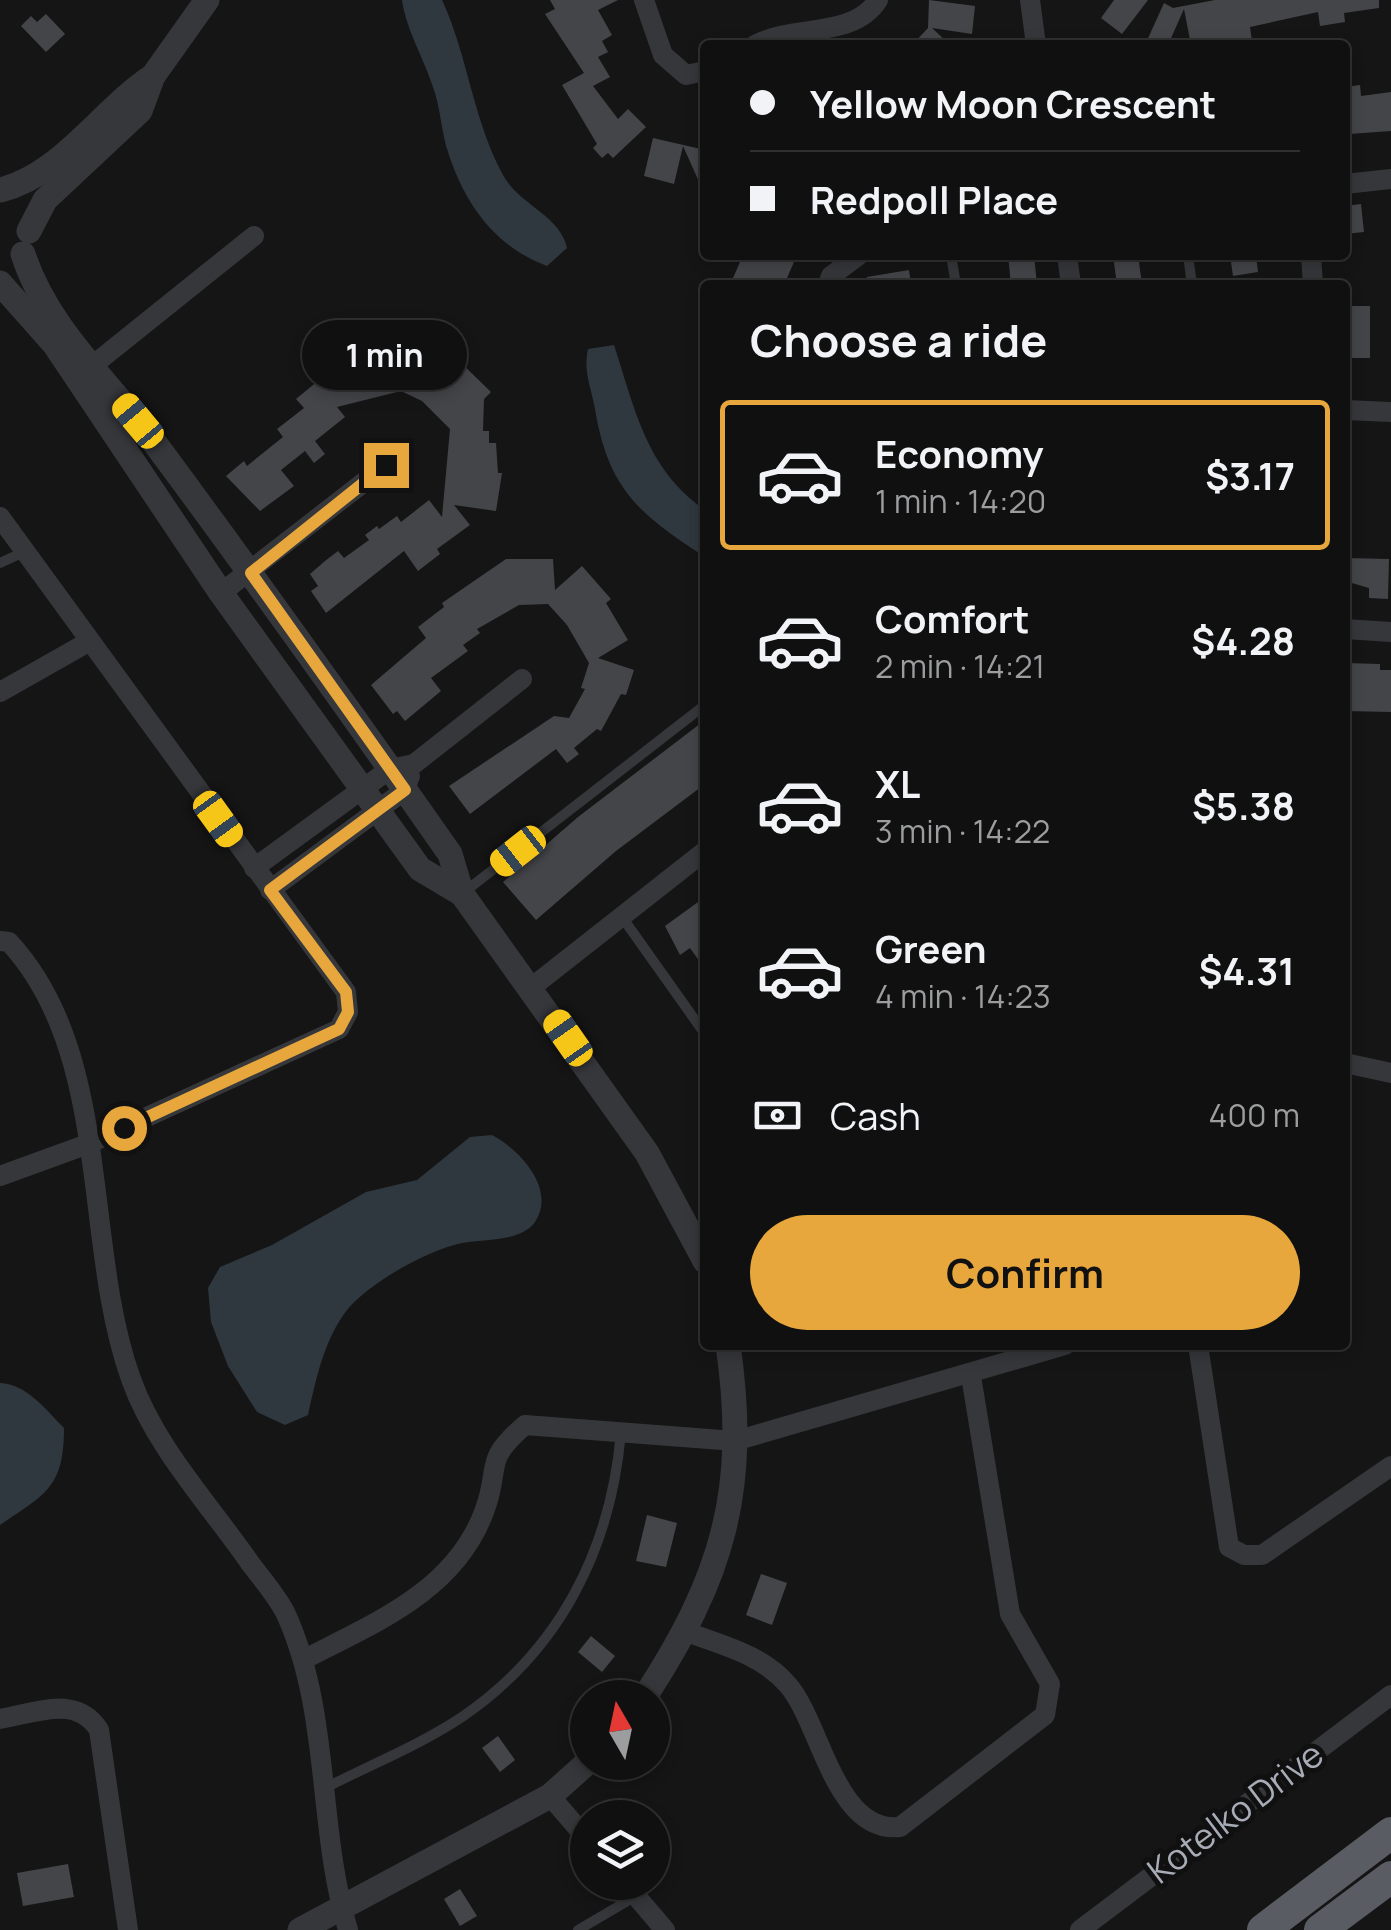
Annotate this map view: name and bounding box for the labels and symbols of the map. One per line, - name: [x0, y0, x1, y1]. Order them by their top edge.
- callout: 1 min: [304, 320, 468, 390]
- car: [107, 388, 169, 454]
- route end: [364, 443, 409, 488]
- car: [188, 786, 248, 852]
- car: [485, 821, 551, 881]
- car: [539, 1005, 597, 1071]
- route start: [102, 1106, 147, 1151]
- north arrow: [570, 1680, 670, 1780]
- street label: Kotelko Drive: [1137, 1730, 1333, 1894]

